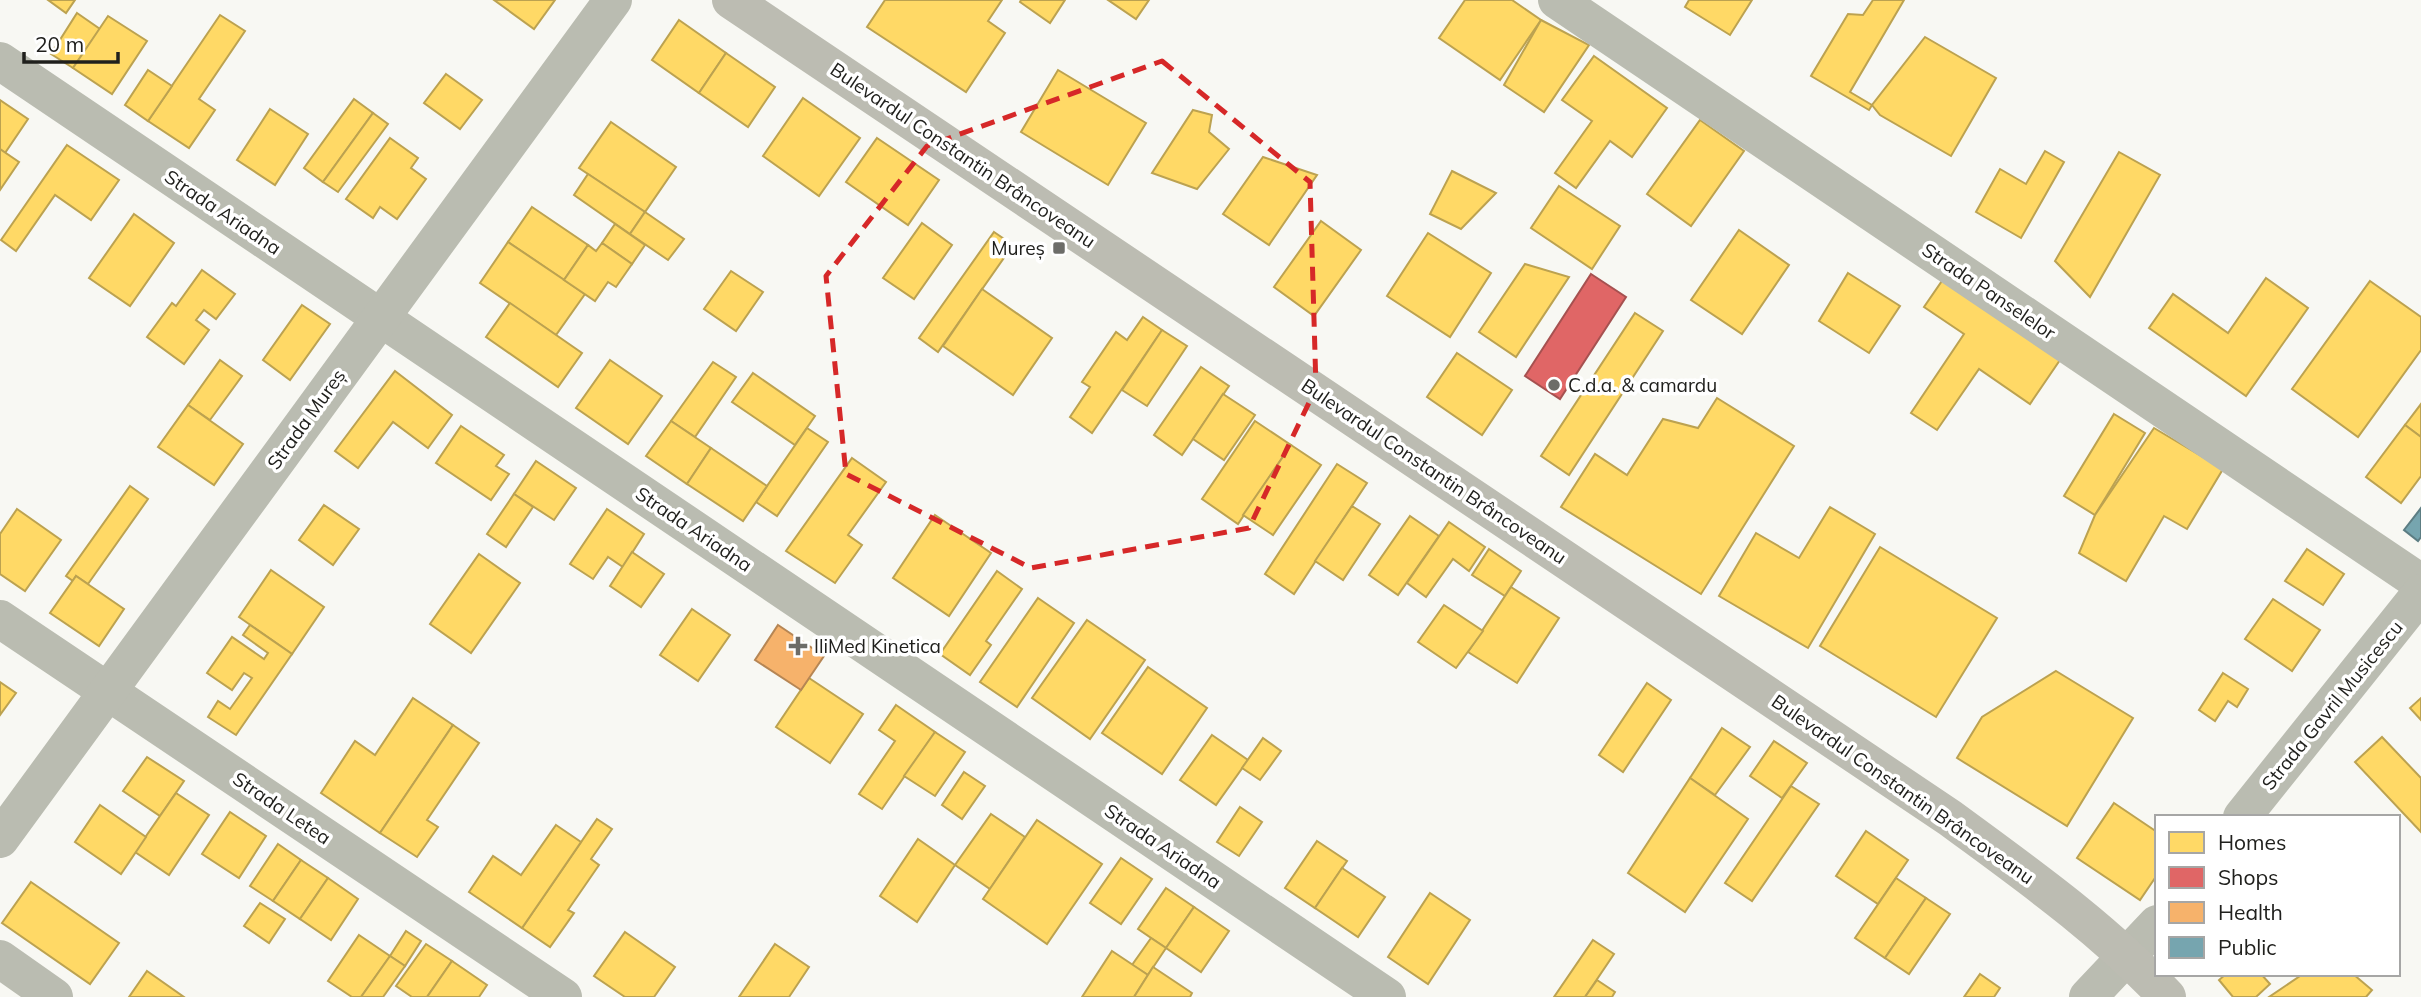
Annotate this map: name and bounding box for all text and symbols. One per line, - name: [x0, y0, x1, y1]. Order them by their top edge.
- scale bar: [24, 21, 119, 65]
- text: 20 m: [35, 31, 84, 57]
- street label: Bulevardul Constantin Brâncoveanu: [826, 57, 1100, 253]
- street label: Strada Ariadna: [160, 164, 286, 260]
- place label: Mureș: [991, 236, 1045, 261]
- street label: Strada Panselelor: [1918, 238, 2060, 345]
- marker: Mureș: [1051, 240, 1067, 256]
- street label: Strada Mureș: [262, 364, 351, 474]
- street label: Bulevardul Constantin Brâncoveanu: [1297, 373, 1571, 569]
- place label: C.d.a. & camardu: [1568, 373, 1717, 397]
- marker: C.d.a. & camardu: [1546, 377, 1562, 393]
- street label: Strada Ariadna: [631, 481, 757, 577]
- street label: Strada Gavril Musicescu: [2256, 615, 2408, 795]
- place label: IliMed Kinetica: [814, 634, 941, 658]
- marker: IliMed Kinetica: [788, 636, 808, 656]
- street label: Bulevardul Constantin Brâncoveanu: [1767, 689, 2039, 889]
- street label: Strada Letea: [228, 766, 336, 850]
- street label: Strada Ariadna: [1100, 798, 1226, 894]
- legend: [2155, 815, 2400, 976]
- text: Homes: [2218, 829, 2286, 855]
- text: Shops: [2218, 864, 2278, 890]
- text: Health: [2218, 899, 2283, 925]
- text: Public: [2218, 934, 2277, 960]

